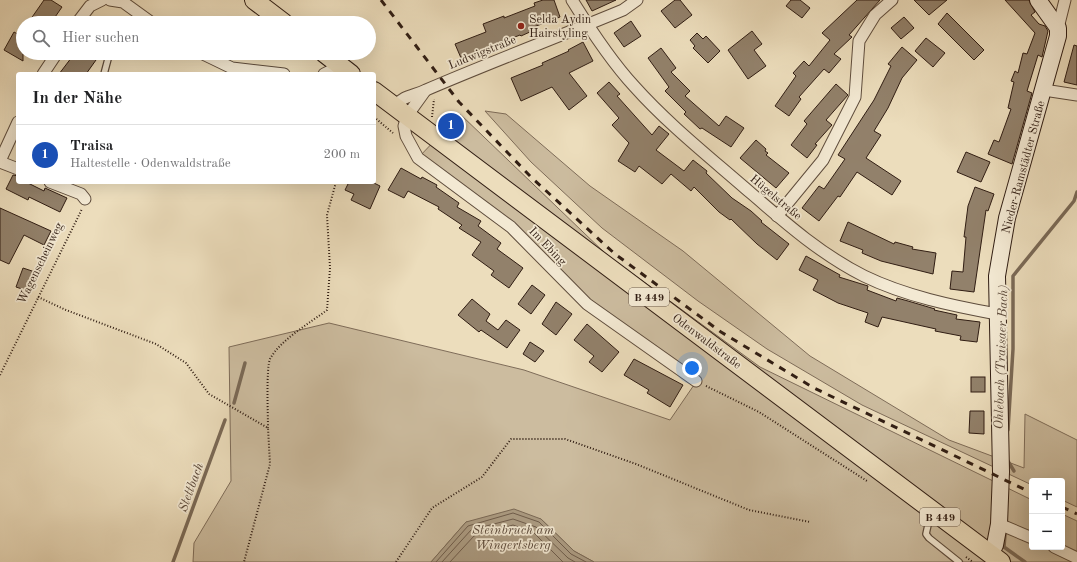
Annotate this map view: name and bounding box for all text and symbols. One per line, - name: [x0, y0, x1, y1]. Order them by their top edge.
- place label: Selda Aydin Hairstyling: [529, 14, 592, 40]
- search box: [16, 16, 376, 60]
- marker: Selda Aydin Hairstyling: [516, 21, 526, 31]
- icon: search: [30, 27, 52, 49]
- text: Hier suchen: [62, 31, 139, 46]
- street label: Ludwigstraße: [447, 34, 518, 72]
- text: In der Nähe: [32, 90, 122, 107]
- street label: Nieder-Ramstädter Straße: [1000, 99, 1048, 235]
- pin: 1: [438, 111, 464, 141]
- text: Traisa: [70, 139, 113, 154]
- text: 1: [41, 148, 49, 161]
- text: 200 m: [323, 148, 360, 161]
- text: Haltestelle · Odenwaldstraße: [70, 157, 231, 170]
- street label: Hügelstraße: [747, 173, 804, 223]
- street label: Wagenscheinweg: [16, 220, 66, 306]
- street label: Im Ebing: [526, 225, 569, 269]
- water label: Ohlebach (Traisaer Bach): [992, 285, 1011, 430]
- road number: B 449: [629, 288, 669, 306]
- street label: Odenwaldstraße: [670, 312, 744, 372]
- your location: [682, 358, 702, 378]
- water label: Stettbach: [177, 461, 206, 514]
- map controls: [1029, 478, 1065, 550]
- button: +: [1029, 478, 1065, 514]
- road number: B 449: [920, 508, 960, 526]
- button: −: [1029, 514, 1065, 550]
- water label: Steinbruch am Wingertsberg: [472, 524, 554, 552]

